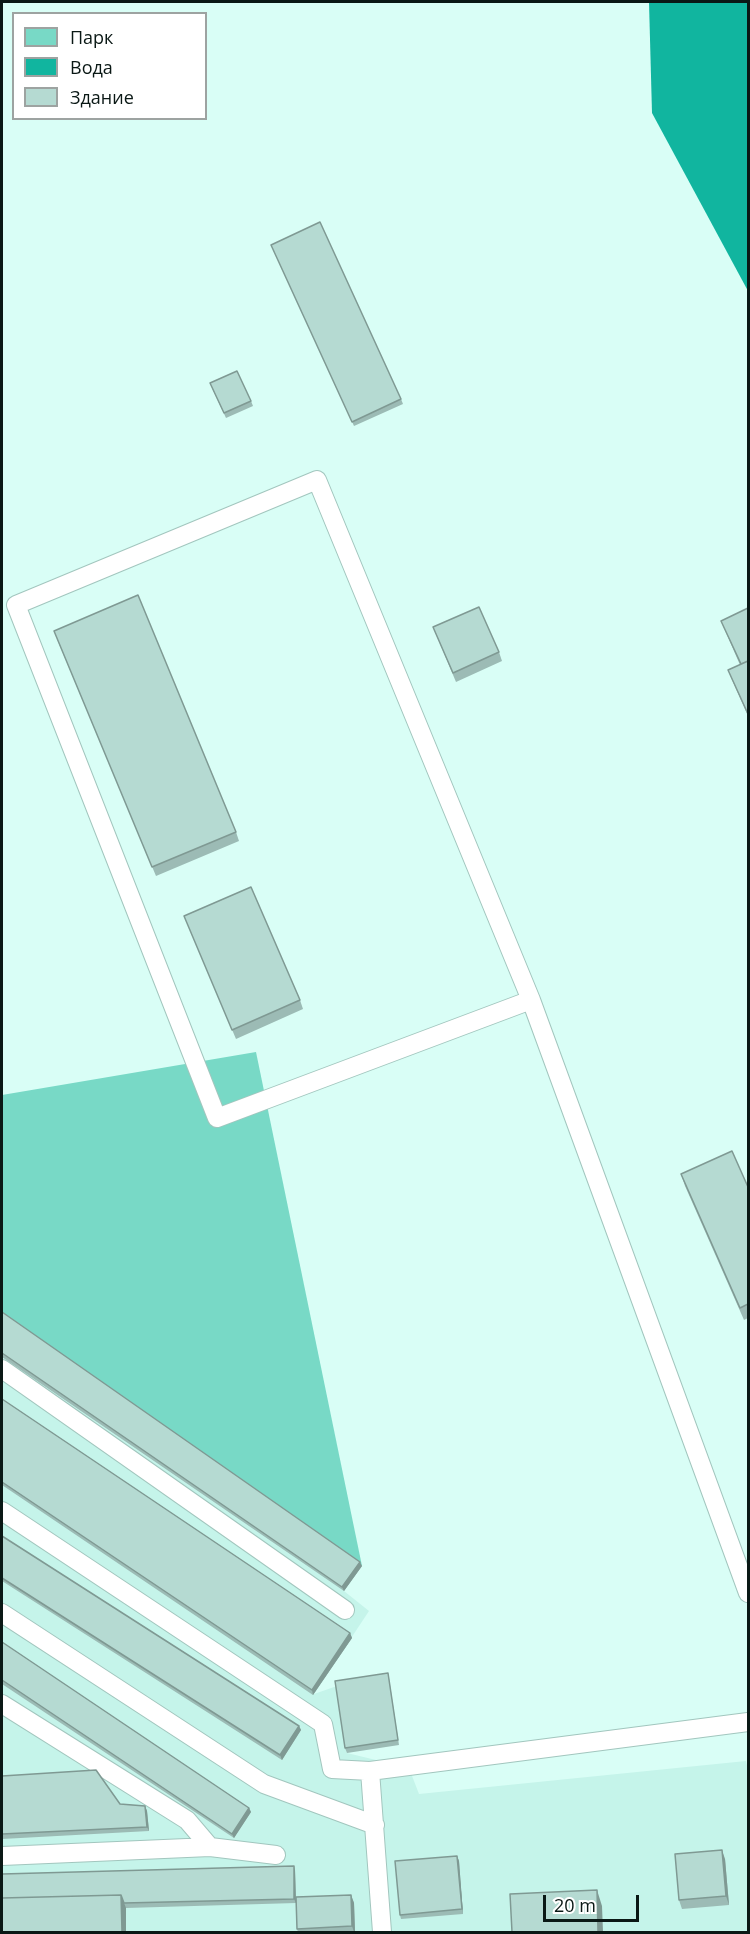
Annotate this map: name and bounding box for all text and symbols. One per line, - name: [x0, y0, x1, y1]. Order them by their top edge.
- legend: [12, 12, 207, 120]
- text: Парк: [70, 25, 113, 49]
- text: Вода: [70, 55, 113, 79]
- text: Здание: [70, 85, 134, 109]
- scale bar: [546, 1883, 642, 1921]
- text: 20 m: [554, 1893, 596, 1917]

